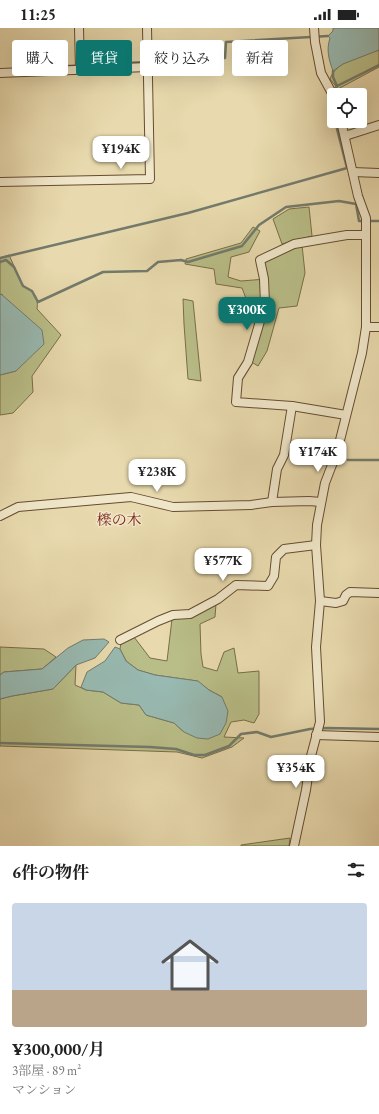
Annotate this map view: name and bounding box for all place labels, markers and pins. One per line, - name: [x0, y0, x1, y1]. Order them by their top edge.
- pin: ¥194K: [93, 136, 149, 170]
- pin: ¥300K: [219, 297, 275, 331]
- pin: ¥174K: [290, 439, 346, 473]
- pin: ¥238K: [129, 459, 185, 493]
- pin: ¥577K: [195, 548, 251, 582]
- pin: ¥354K: [268, 755, 324, 789]

